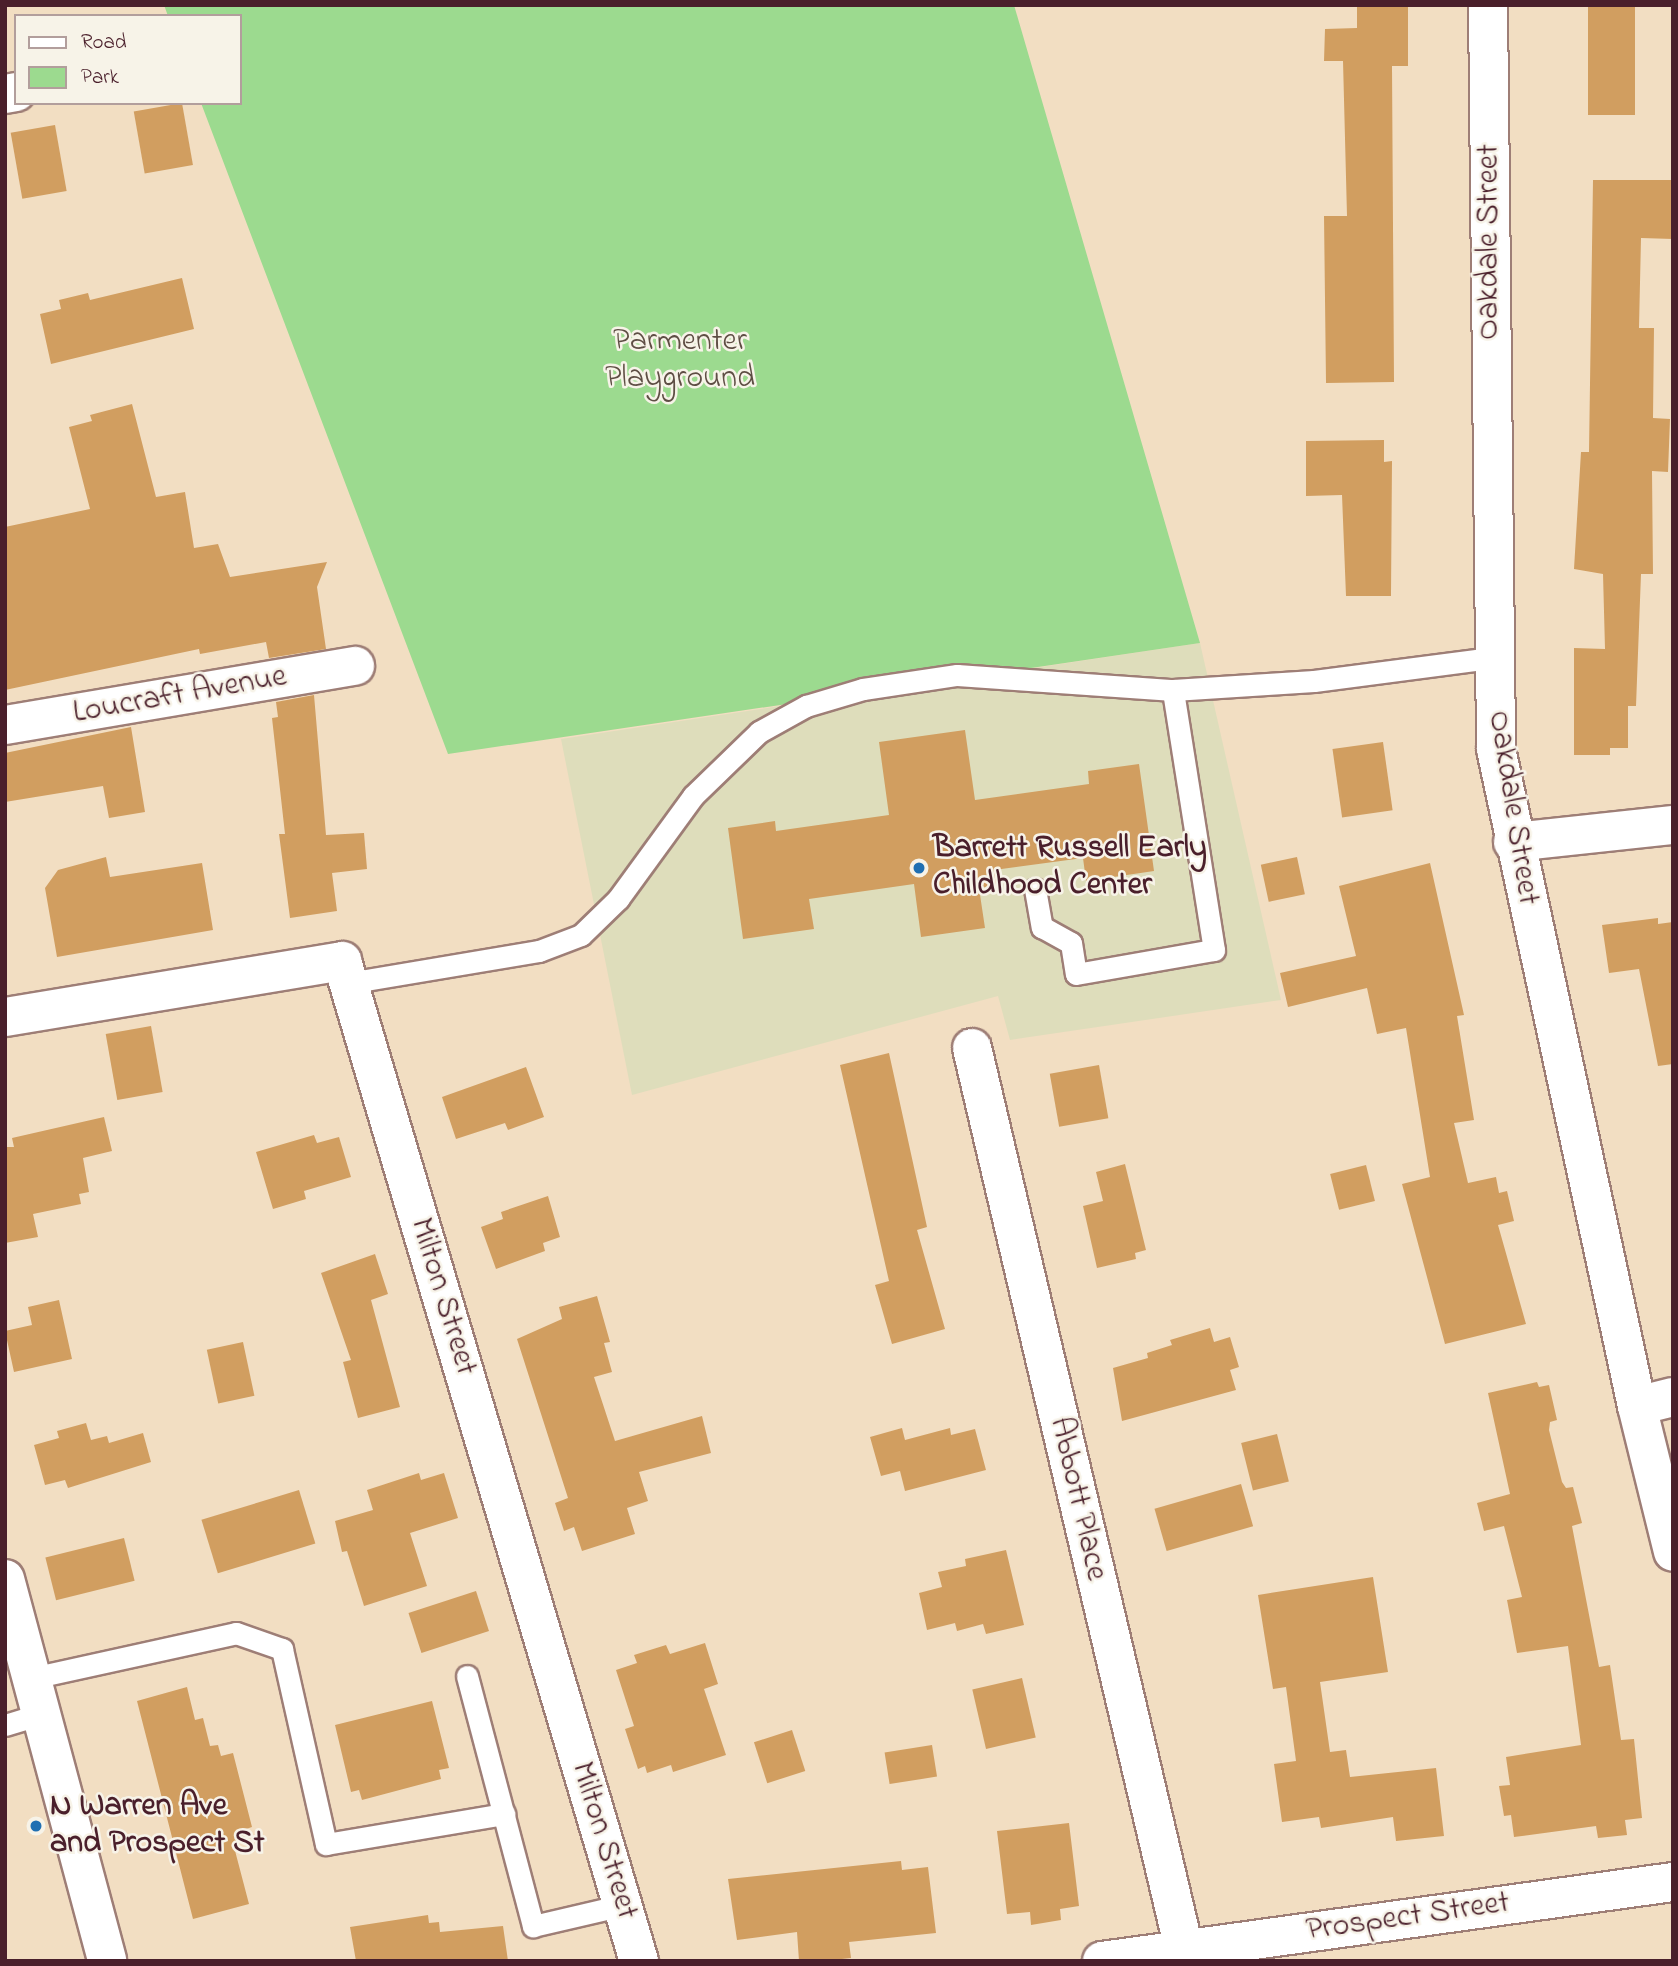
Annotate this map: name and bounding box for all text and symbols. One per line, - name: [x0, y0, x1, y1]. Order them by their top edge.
- legend: [14, 14, 242, 105]
- text: Road: [81, 28, 127, 58]
- text: Park: [81, 63, 119, 93]
- street label: Oakdale Street: [1471, 144, 1509, 340]
- park label: Parmenter Playground: [605, 324, 755, 399]
- street label: Loucraft Avenue: [70, 658, 290, 734]
- street label: Oakdale Street: [1478, 708, 1546, 908]
- place label: Barrett Russell Early Childhood Center: [933, 831, 1207, 906]
- marker: Barrett Russell Early Childhood Center: [911, 860, 927, 876]
- street label: Milton Street: [400, 1214, 484, 1380]
- street label: Abbott Place: [1040, 1414, 1114, 1584]
- street label: Milton Street: [561, 1758, 645, 1924]
- place label: N Warren Ave and Prospect St: [50, 1789, 264, 1864]
- marker: N Warren Ave and Prospect St: [28, 1818, 44, 1834]
- street label: Prospect Street: [1304, 1885, 1512, 1951]

